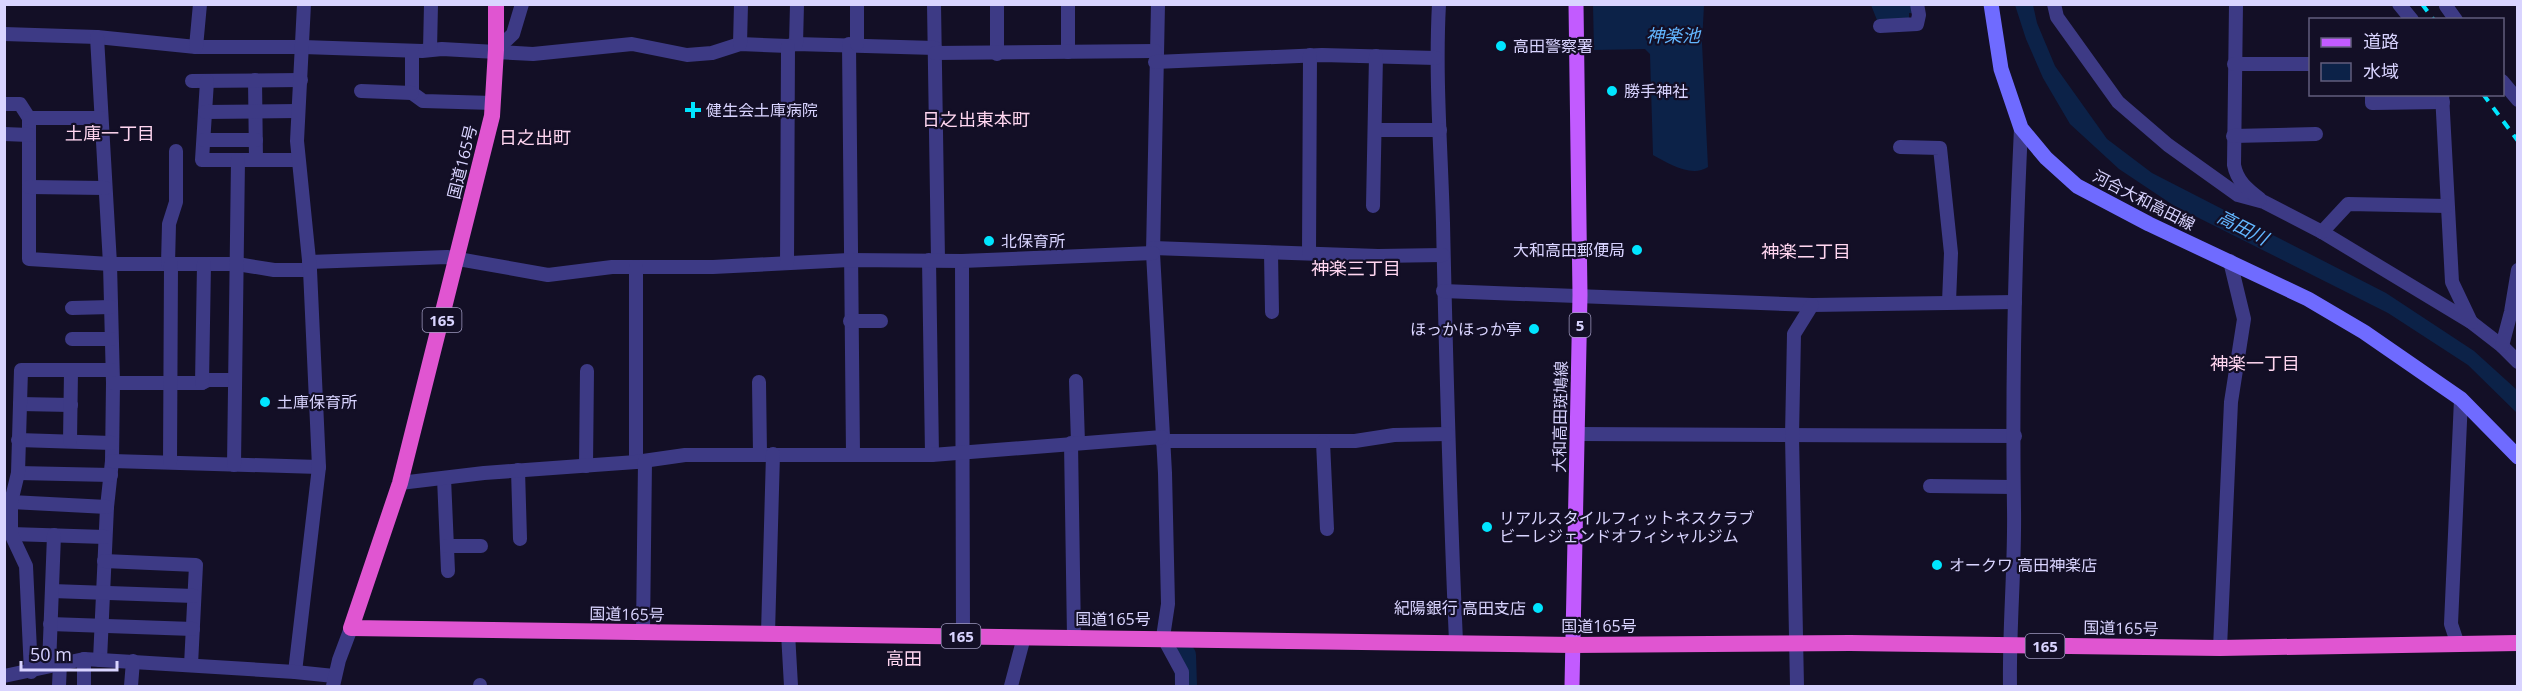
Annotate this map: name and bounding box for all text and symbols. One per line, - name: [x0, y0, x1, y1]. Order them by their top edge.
- legend: [2309, 18, 2504, 96]
- water label: 神楽池: [1646, 23, 1702, 47]
- text: 道路: [2363, 29, 2399, 53]
- place label: 高田警察署: [1513, 35, 1593, 57]
- marker: 高田警察署: [1494, 39, 1508, 53]
- text: 水域: [2363, 59, 2399, 83]
- place label: 勝手神社: [1624, 80, 1688, 102]
- marker: 勝手神社: [1605, 84, 1619, 98]
- place label: 健生会土庫病院: [706, 99, 818, 121]
- marker: 健生会土庫病院: [684, 101, 702, 119]
- district label: 日之出東本町: [922, 107, 1030, 131]
- district label: 土庫一丁目: [65, 121, 155, 145]
- street label: 国道165号: [442, 123, 482, 201]
- district label: 日之出町: [499, 125, 571, 149]
- street label: 河合大和高田線: [2089, 165, 2199, 235]
- water label: 高田川: [2213, 204, 2274, 251]
- place label: 北保育所: [1001, 230, 1065, 252]
- marker: 北保育所: [982, 234, 996, 248]
- place label: 大和高田郵便局: [1513, 239, 1625, 261]
- district label: 神楽二丁目: [1761, 239, 1851, 263]
- marker: 大和高田郵便局: [1630, 243, 1644, 257]
- district label: 神楽三丁目: [1311, 256, 1401, 280]
- road number: 165: [422, 308, 462, 332]
- road number: 5: [1570, 313, 1590, 337]
- place label: ほっかほっか亭: [1410, 318, 1522, 340]
- marker: ほっかほっか亭: [1527, 322, 1541, 336]
- district label: 神楽一丁目: [2210, 351, 2300, 375]
- street label: 大和高田斑鳩線: [1548, 361, 1572, 473]
- place label: 土庫保育所: [277, 391, 357, 413]
- marker: 土庫保育所: [258, 395, 272, 409]
- place label: リアルスタイルフィットネスクラブ ビーレジェンドオフィシャルジム: [1499, 507, 1755, 547]
- marker: リアルスタイルフィットネスクラブ ビーレジェンドオフィシャルジム: [1480, 520, 1494, 534]
- place label: オークワ 高田神楽店: [1949, 554, 2097, 576]
- marker: オークワ 高田神楽店: [1930, 558, 1944, 572]
- place label: 紀陽銀行 高田支店: [1394, 597, 1526, 619]
- marker: 紀陽銀行 高田支店: [1531, 601, 1545, 615]
- street label: 国道165号: [589, 602, 665, 626]
- street label: 国道165号: [1075, 608, 1151, 630]
- street label: 国道165号: [1561, 615, 1637, 637]
- street label: 国道165号: [2083, 616, 2159, 640]
- road number: 165: [942, 624, 980, 648]
- scale bar: [21, 634, 117, 672]
- road number: 165: [2026, 634, 2064, 658]
- text: 50 m: [30, 642, 72, 666]
- district label: 高田: [886, 646, 922, 670]

